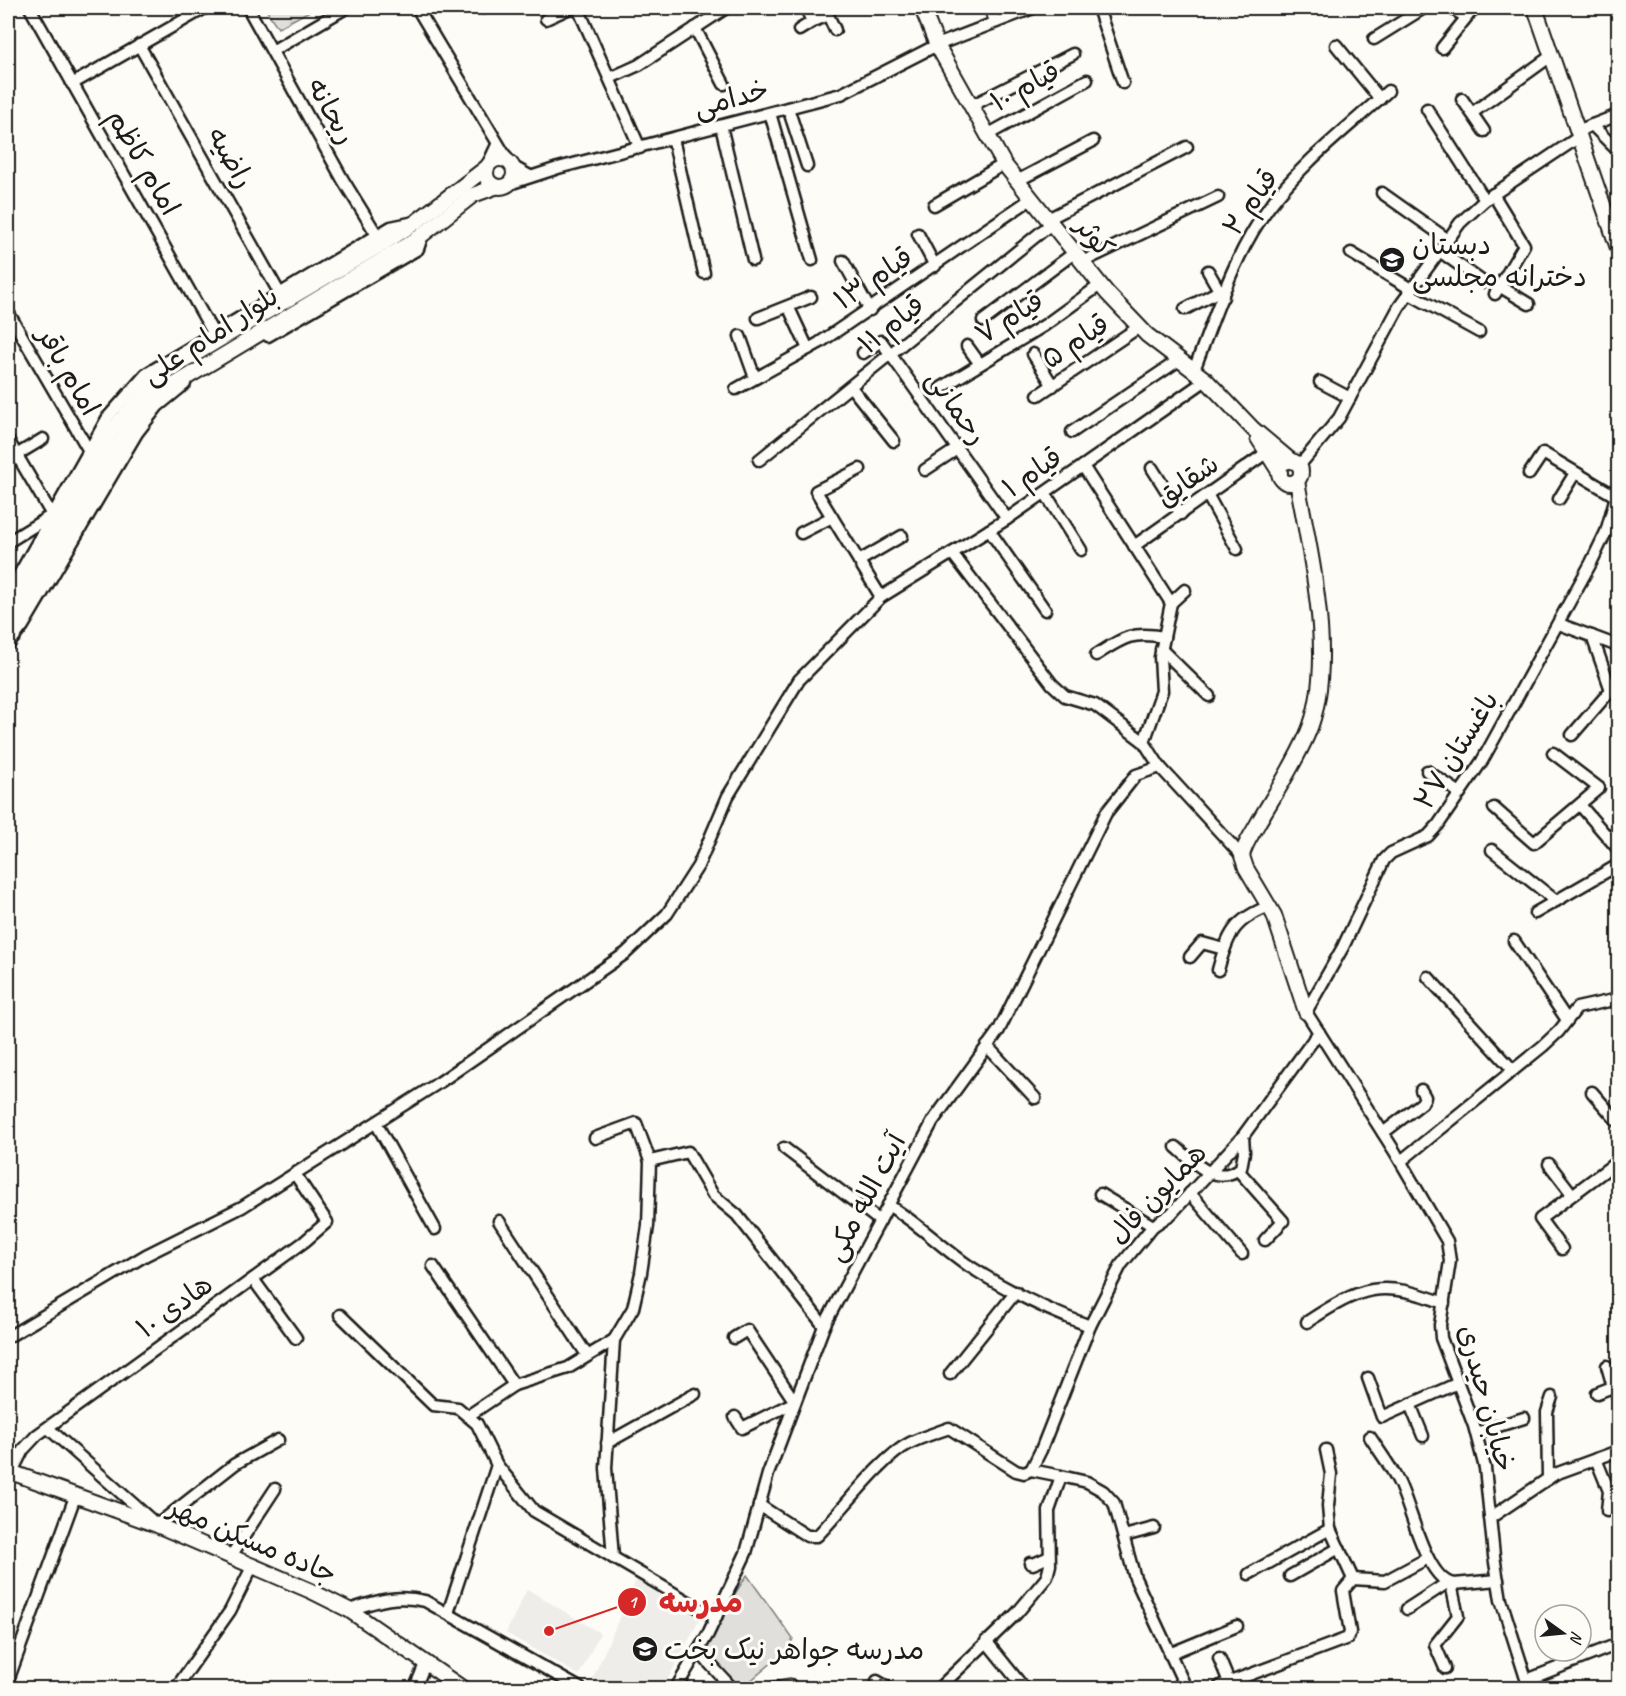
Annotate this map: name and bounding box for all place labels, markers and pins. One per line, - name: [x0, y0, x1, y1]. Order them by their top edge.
- place label: دبستان دخترانه مجلسی: [1412, 227, 1587, 294]
- school or university icon: دبستان دخترانه مجلسی: [1377, 245, 1407, 275]
- callout: مدرسه: [617, 1578, 754, 1626]
- place label: مدرسه جواهر نیک بخت: [664, 1632, 924, 1668]
- school or university icon: مدرسه جواهر نیک بخت: [630, 1634, 660, 1664]

